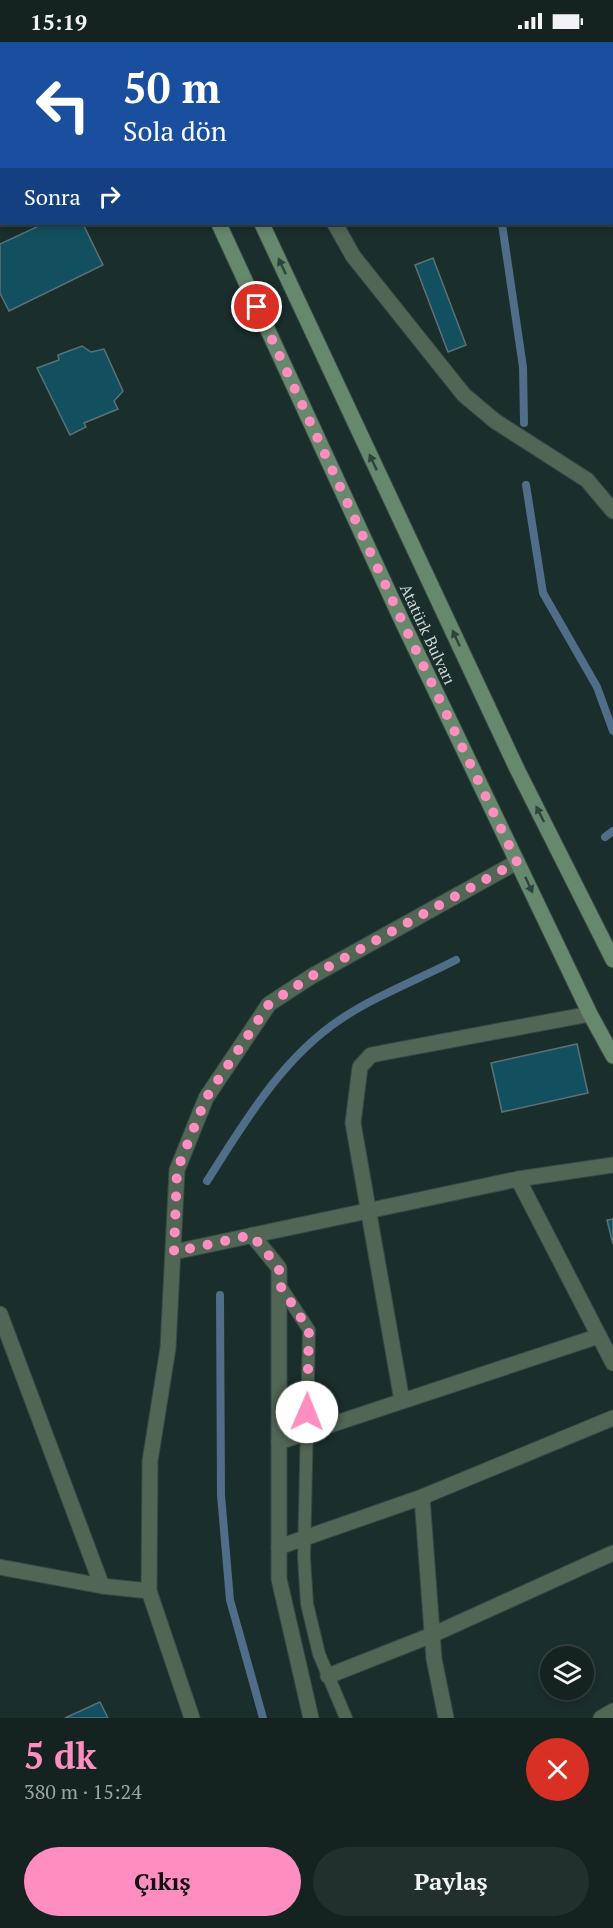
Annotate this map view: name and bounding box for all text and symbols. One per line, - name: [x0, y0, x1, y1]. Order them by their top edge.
- text: 15:19: [30, 7, 87, 36]
- text: 50 m: [123, 59, 221, 115]
- icon: left: [24, 66, 102, 144]
- text: Sola dön: [123, 113, 227, 149]
- icon: right: [93, 180, 126, 213]
- text: Sonra: [24, 182, 81, 211]
- one-way arrow: [277, 256, 287, 274]
- pin: [231, 281, 282, 332]
- icon: arrive: [240, 290, 273, 323]
- one-way arrow: [369, 453, 378, 470]
- street label: Atatürk Bulvarı: [395, 580, 461, 688]
- one-way arrow: [451, 630, 460, 647]
- one-way arrow: [535, 806, 544, 823]
- one-way arrow: [524, 877, 533, 894]
- position arrow: [275, 1380, 339, 1444]
- map controls: [540, 1646, 594, 1700]
- button: layers: [540, 1646, 594, 1700]
- text: 5 dk: [24, 1732, 97, 1779]
- button: close: [526, 1738, 589, 1801]
- text: 380 m · 15:24: [24, 1778, 142, 1805]
- button: Çıkış: [24, 1847, 301, 1916]
- button: Paylaş: [313, 1847, 589, 1916]

